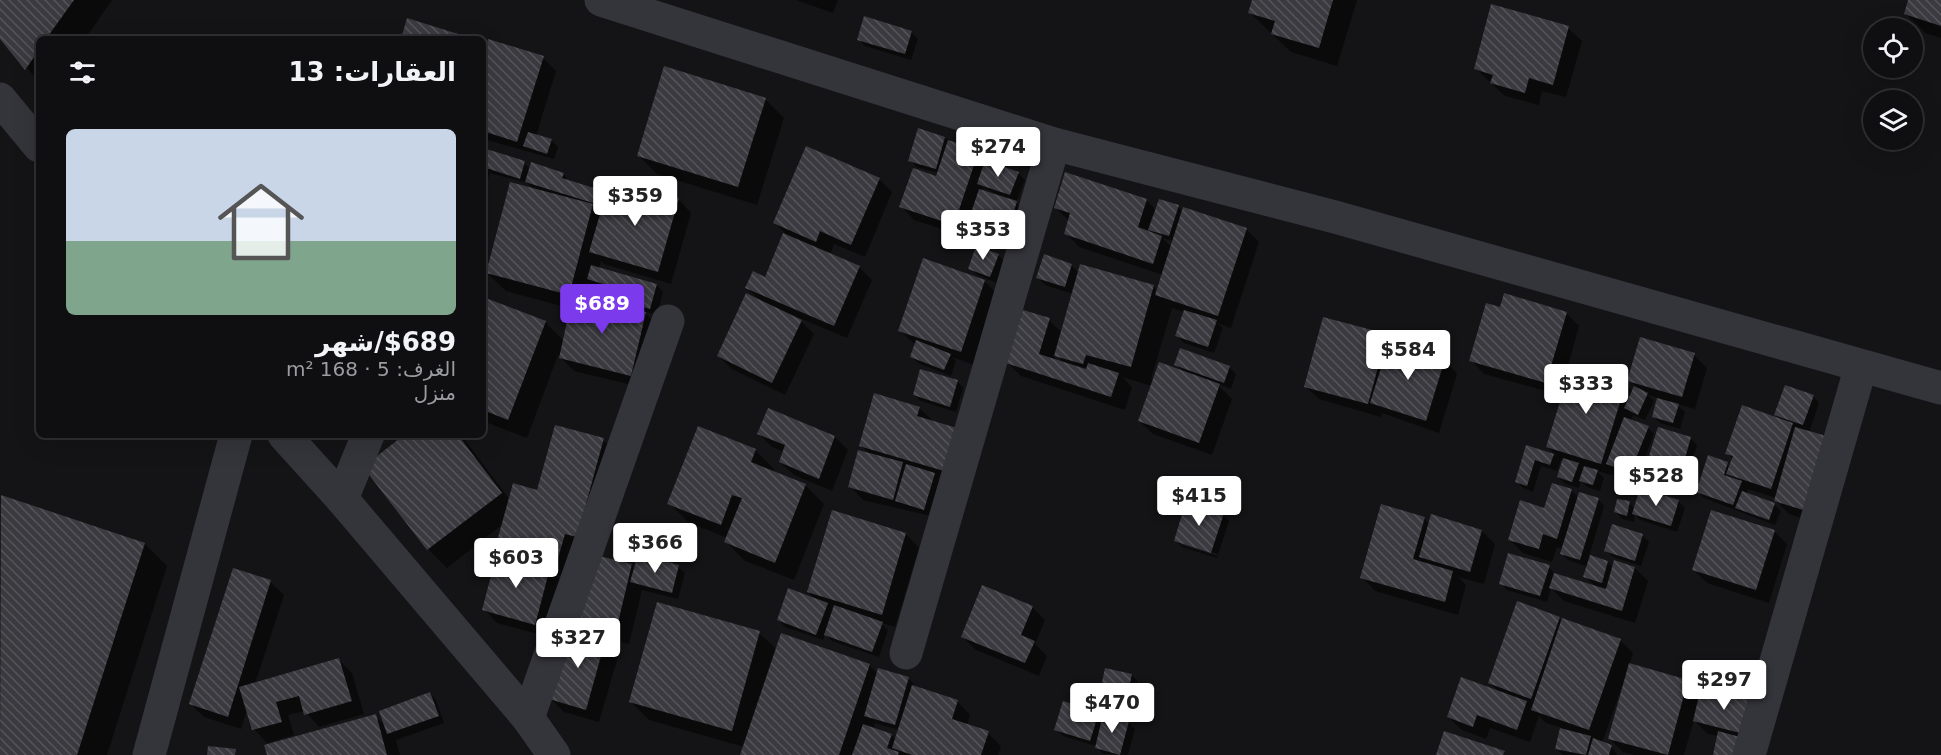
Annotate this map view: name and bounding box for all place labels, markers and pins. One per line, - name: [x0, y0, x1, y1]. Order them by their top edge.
- pin: $274: [962, 127, 1034, 178]
- pin: $359: [599, 176, 671, 227]
- pin: $353: [947, 210, 1019, 261]
- pin: $689: [566, 284, 638, 335]
- pin: $584: [1372, 330, 1444, 381]
- pin: $333: [1550, 364, 1622, 415]
- pin: $528: [1620, 456, 1692, 507]
- pin: $415: [1163, 476, 1235, 527]
- pin: $366: [619, 523, 691, 574]
- pin: $603: [480, 538, 552, 589]
- pin: $327: [542, 618, 614, 669]
- pin: $297: [1688, 660, 1760, 711]
- pin: $470: [1076, 683, 1148, 734]

